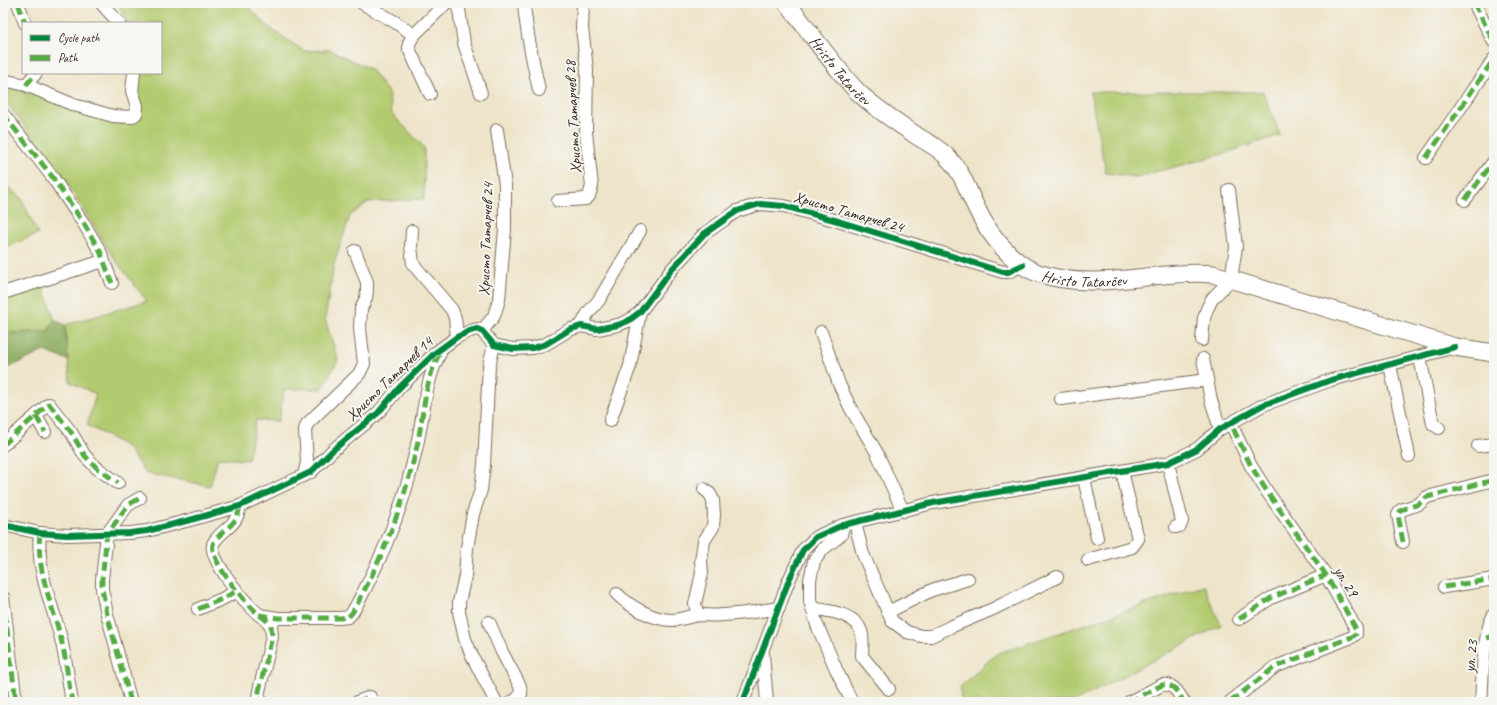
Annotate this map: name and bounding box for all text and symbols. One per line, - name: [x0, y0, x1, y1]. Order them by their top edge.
- legend: [22, 22, 162, 74]
- text: Cycle path: [58, 30, 100, 46]
- street label: Hristo Tatarčev: [805, 32, 876, 111]
- text: Path: [58, 50, 78, 66]
- street label: Христо Татарчев 28: [560, 58, 586, 174]
- street label: Христо Татарчев 24: [474, 180, 498, 296]
- street label: Христо Татарчев 24: [791, 187, 908, 238]
- street label: Hristo Tatarčev: [1039, 266, 1129, 292]
- street label: Христо Татарчев 14: [342, 331, 439, 425]
- street label: ул. 29: [1329, 562, 1364, 602]
- street label: ул. 23: [1459, 637, 1483, 674]

